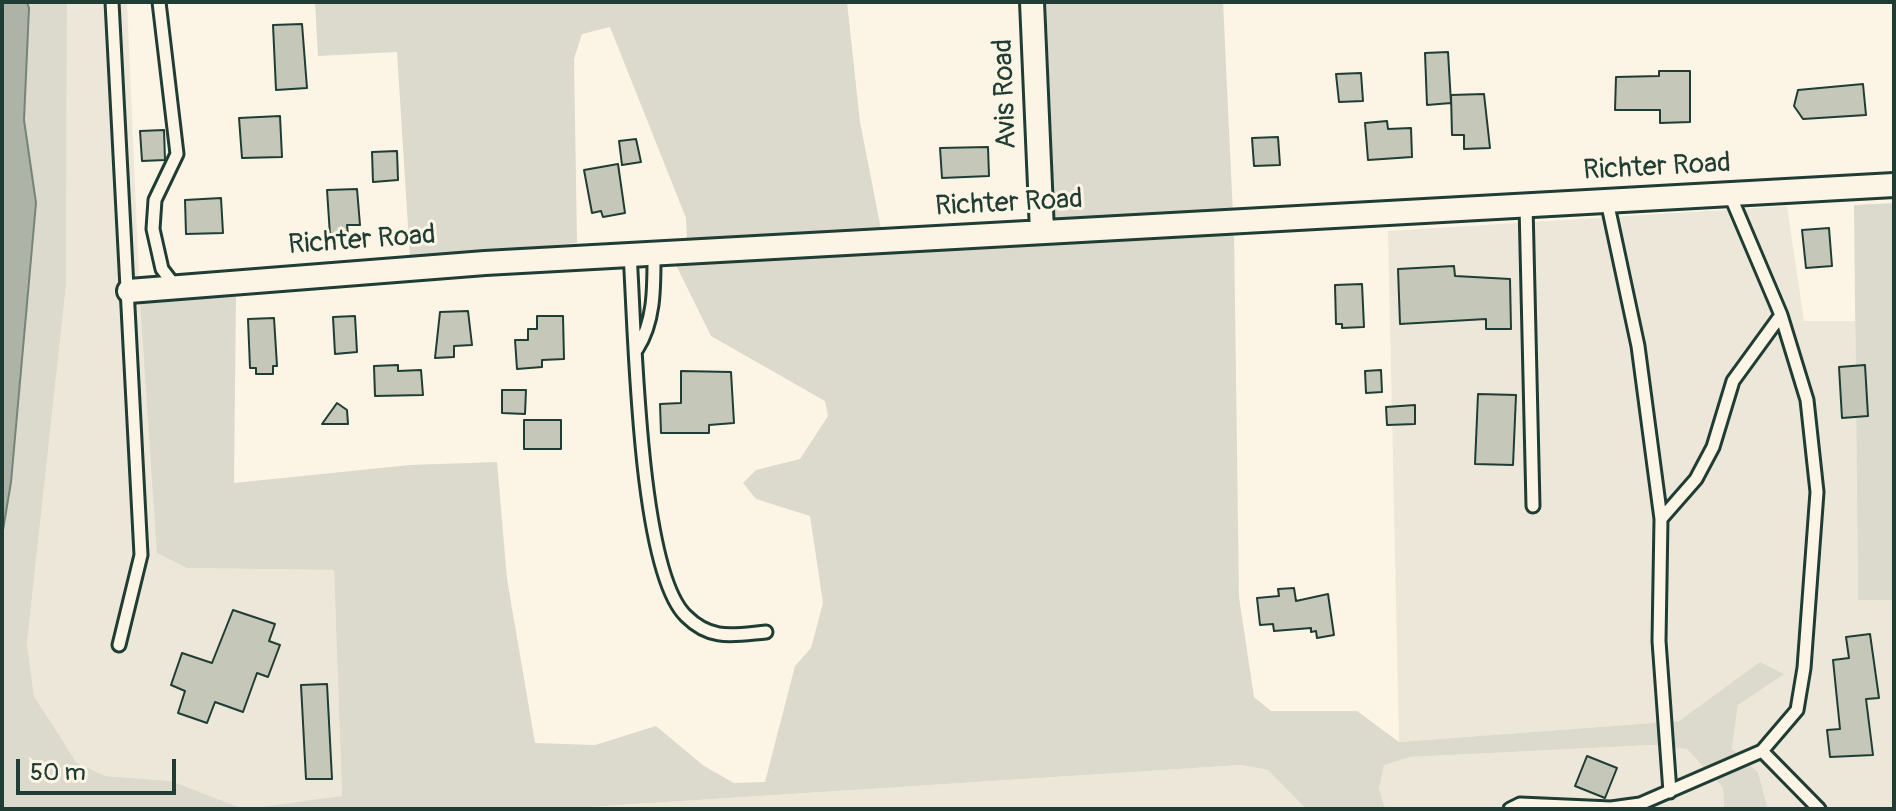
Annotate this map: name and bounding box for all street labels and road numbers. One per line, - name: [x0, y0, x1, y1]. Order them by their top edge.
- street label: Avis Road: [987, 38, 1025, 150]
- street label: Richter Road: [1582, 147, 1732, 189]
- street label: Richter Road: [934, 183, 1084, 225]
- street label: Richter Road: [287, 219, 437, 263]

